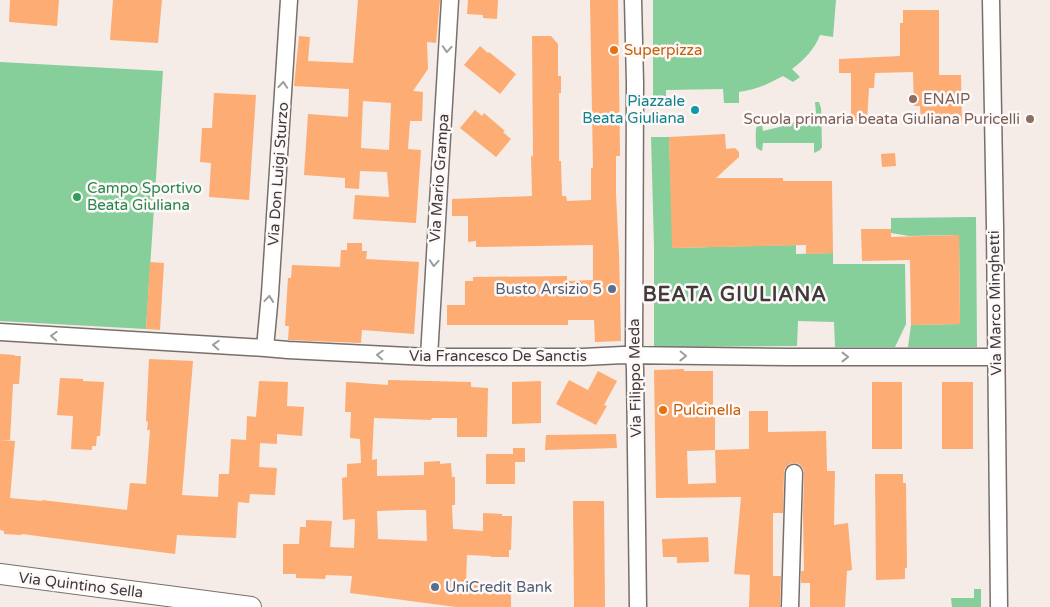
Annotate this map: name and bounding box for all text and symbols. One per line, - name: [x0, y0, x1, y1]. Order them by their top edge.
- place label: Superpizza: [624, 41, 703, 59]
- marker: Superpizza: [608, 44, 620, 56]
- one-way arrow: [441, 45, 452, 53]
- one-way arrow: [278, 80, 289, 88]
- place label: ENAIP: [923, 90, 970, 108]
- place label: Piazzale Beata Giuliana: [582, 92, 685, 127]
- marker: ENAIP: [907, 93, 919, 105]
- street label: Via Don Luigi Sturzo: [264, 101, 292, 247]
- marker: Piazzale Beata Giuliana: [689, 104, 701, 116]
- place label: Scuola primaria beata Giuliana Puricelli: [743, 110, 1020, 128]
- street label: Via Mario Grampa: [426, 113, 452, 243]
- marker: Scuola primaria beata Giuliana Puricelli: [1024, 113, 1036, 125]
- place label: Campo Sportivo Beata Giuliana: [87, 179, 202, 214]
- marker: Campo Sportivo Beata Giuliana: [71, 191, 83, 203]
- street label: Via Marco Minghetti: [985, 230, 1005, 376]
- one-way arrow: [428, 260, 439, 268]
- place label: Busto Arsizio 5: [495, 280, 602, 298]
- marker: Busto Arsizio 5: [606, 283, 618, 295]
- district label: BEATA GIULIANA: [643, 283, 827, 307]
- one-way arrow: [263, 295, 274, 303]
- street label: Via Filippo Meda: [625, 318, 645, 438]
- one-way arrow: [50, 330, 58, 341]
- one-way arrow: [212, 339, 220, 350]
- street label: Via Francesco De Sanctis: [409, 347, 587, 365]
- one-way arrow: [376, 349, 384, 360]
- one-way arrow: [679, 350, 687, 361]
- one-way arrow: [842, 352, 849, 362]
- place label: Pulcinella: [673, 401, 741, 419]
- marker: Pulcinella: [657, 404, 669, 416]
- street label: Via Quintino Sella: [18, 568, 144, 602]
- place label: UniCredit Bank: [445, 578, 552, 596]
- marker: UniCredit Bank: [429, 581, 441, 593]

